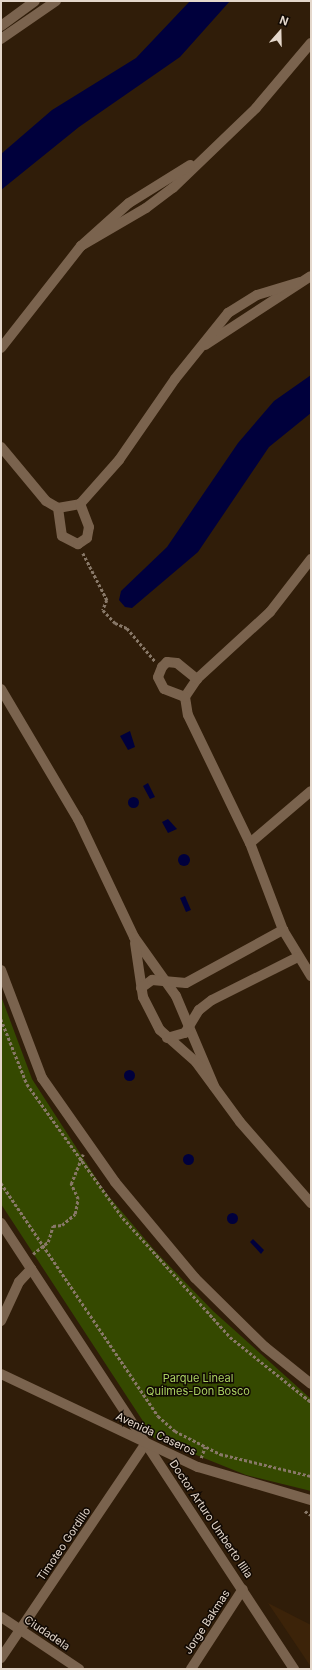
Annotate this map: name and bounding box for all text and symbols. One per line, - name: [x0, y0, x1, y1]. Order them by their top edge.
- north arrow: [260, 12, 300, 52]
- text: N: [278, 13, 290, 29]
- park label: Parque Lineal Quilmes-Don Bosco: [146, 1372, 250, 1398]
- street label: Avenida Caseros: [114, 1410, 198, 1458]
- street label: Doctor Arturo Umberto Illia: [167, 1458, 255, 1580]
- street label: Timoteo Gordillo: [35, 1505, 93, 1583]
- street label: Jorge Bakmas: [181, 1587, 233, 1657]
- street label: Ciudadela: [22, 1613, 72, 1653]

